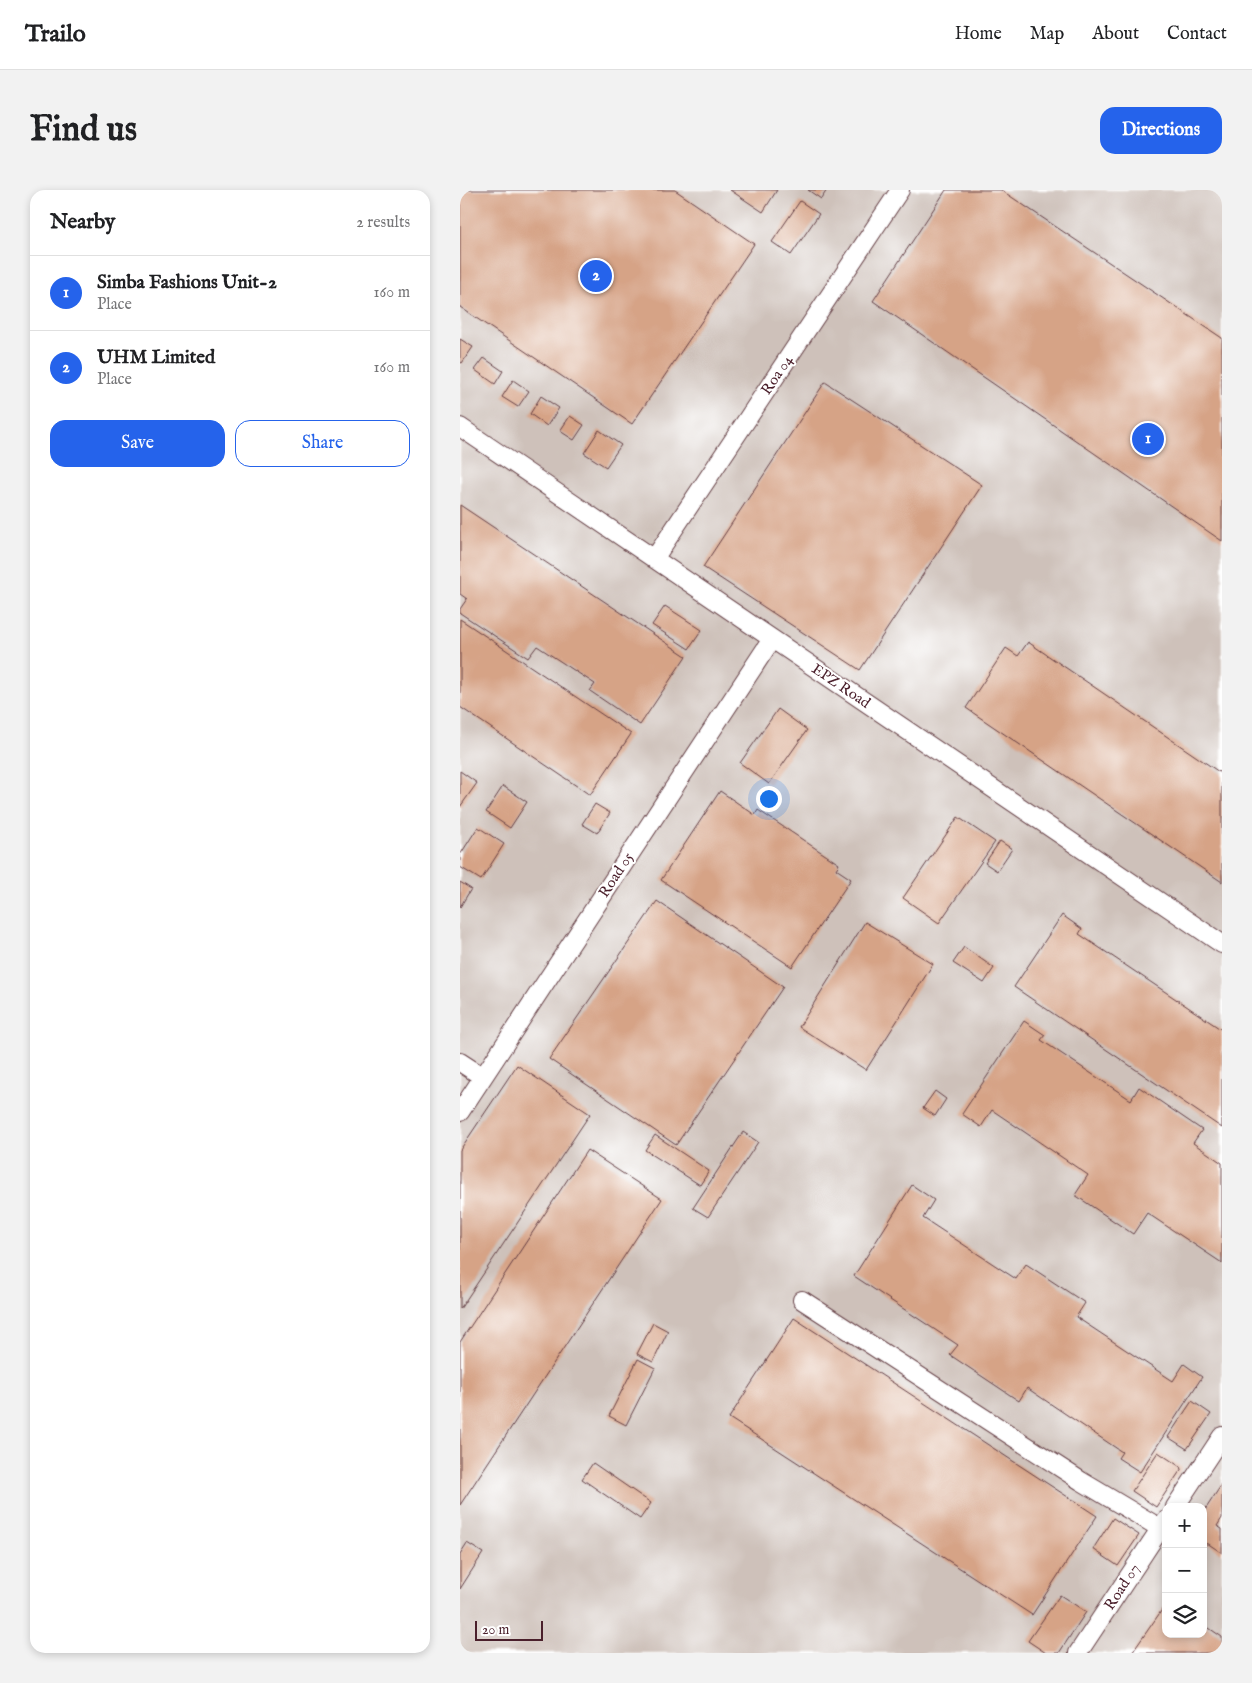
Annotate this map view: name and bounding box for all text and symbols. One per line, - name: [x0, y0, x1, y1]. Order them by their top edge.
- text: Trailo: [25, 19, 86, 50]
- text: Home: [955, 23, 1002, 46]
- text: Map: [1030, 23, 1064, 46]
- text: About: [1092, 23, 1139, 46]
- text: Contact: [1167, 23, 1227, 46]
- button: Directions: [1100, 107, 1222, 154]
- text: Find us: [30, 108, 137, 153]
- text: Nearby: [50, 209, 115, 236]
- text: 2 results: [356, 213, 410, 233]
- pin: 2: [580, 257, 612, 295]
- text: Simba Fashions Unit-2: [97, 271, 277, 295]
- text: 1: [63, 283, 69, 303]
- text: 160 m: [374, 283, 410, 303]
- text: Place: [97, 295, 132, 315]
- text: UHM Limited: [97, 346, 215, 370]
- street label: Roa 04: [757, 351, 798, 399]
- text: 2: [62, 358, 70, 378]
- text: 160 m: [374, 358, 410, 378]
- text: Place: [97, 370, 132, 390]
- button: Save: [50, 420, 225, 467]
- button: Share: [235, 420, 410, 467]
- pin: 1: [1132, 420, 1164, 458]
- street label: EPZ Road: [808, 659, 875, 713]
- your location: [756, 786, 782, 812]
- street label: Road 05: [594, 848, 638, 901]
- map controls: [1162, 1503, 1207, 1638]
- button: +: [1162, 1503, 1207, 1548]
- button: −: [1162, 1548, 1207, 1593]
- street label: Road 07: [1100, 1560, 1144, 1614]
- button: layers: [1162, 1593, 1207, 1638]
- scale bar: [475, 1618, 542, 1641]
- text: 20 m: [482, 1621, 509, 1639]

